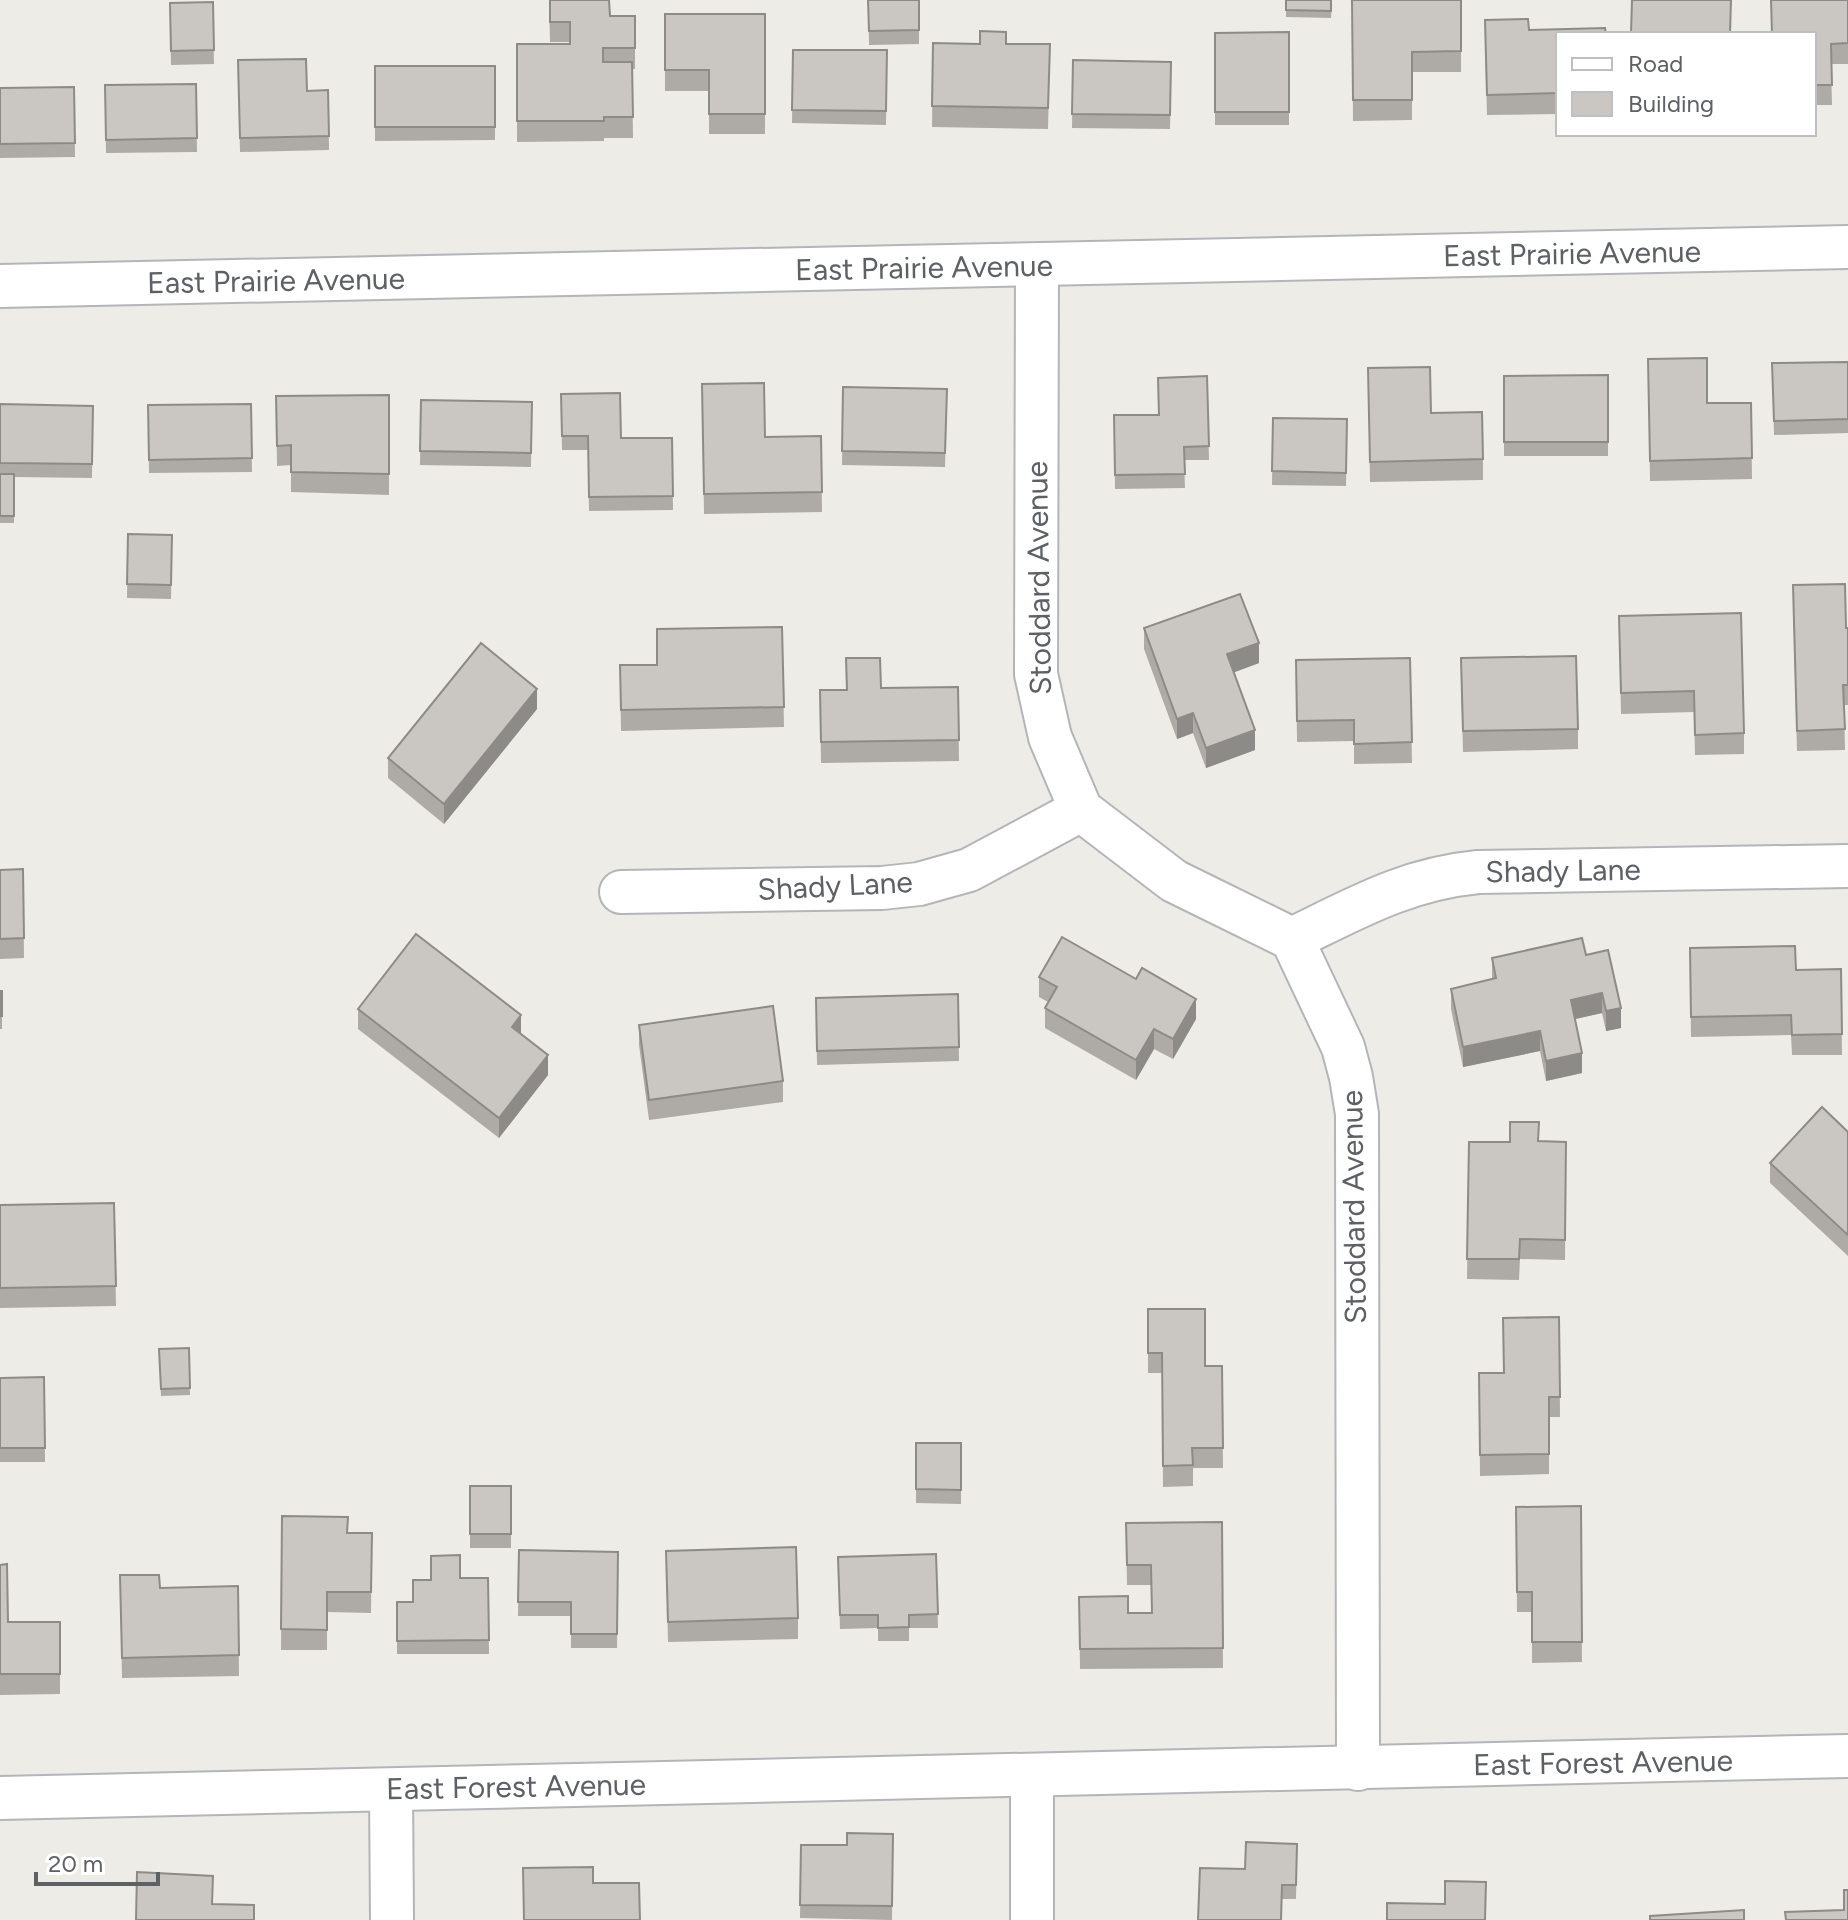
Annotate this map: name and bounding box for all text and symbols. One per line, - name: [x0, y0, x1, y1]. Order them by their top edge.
- legend: [1556, 32, 1816, 136]
- text: Road: [1628, 49, 1683, 78]
- text: Building: [1628, 89, 1714, 118]
- street label: East Prairie Avenue: [1443, 233, 1701, 274]
- street label: East Prairie Avenue: [795, 247, 1053, 288]
- street label: East Prairie Avenue: [147, 260, 405, 301]
- street label: Stoddard Avenue: [1018, 461, 1059, 695]
- street label: Shady Lane: [1485, 851, 1641, 890]
- street label: Shady Lane: [756, 863, 913, 908]
- street label: Stoddard Avenue: [1333, 1090, 1374, 1324]
- street label: East Forest Avenue: [1473, 1742, 1733, 1783]
- street label: East Forest Avenue: [386, 1766, 646, 1807]
- scale bar: [36, 1836, 158, 1886]
- text: 20 m: [48, 1849, 103, 1878]

